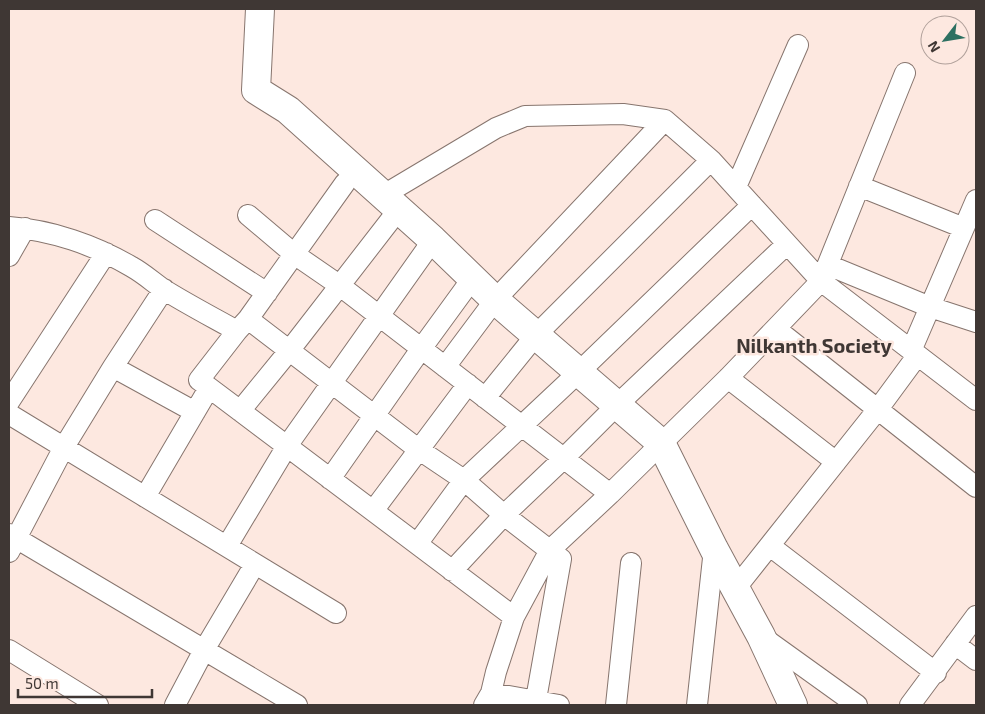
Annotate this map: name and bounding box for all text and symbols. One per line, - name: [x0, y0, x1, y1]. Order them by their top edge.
- north arrow: [920, 15, 970, 65]
- text: N: [924, 38, 943, 56]
- district label: Nilkanth Society: [736, 333, 893, 358]
- scale bar: [18, 666, 151, 698]
- text: 50 m: [25, 674, 59, 692]

